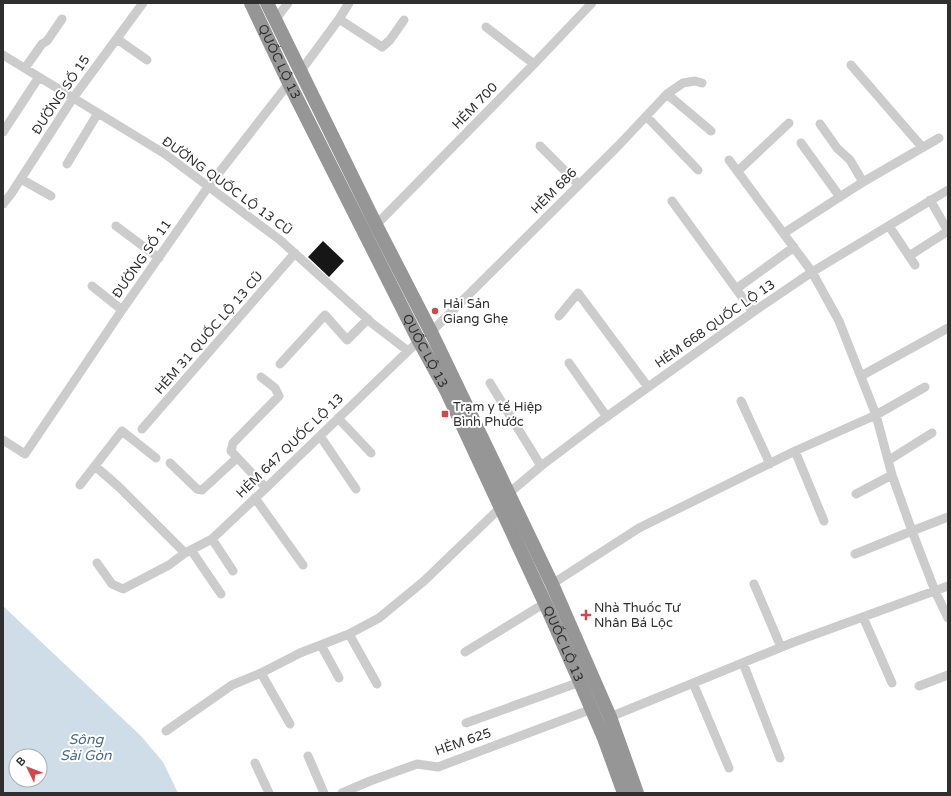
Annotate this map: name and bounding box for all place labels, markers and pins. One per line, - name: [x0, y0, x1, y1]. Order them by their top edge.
- place label: Hải Sản Giang Ghẹ: [443, 296, 508, 327]
- marker: Hải Sản Giang Ghẹ: [430, 306, 440, 316]
- place label: Trạm y tế Hiệp Bình Phước: [453, 399, 542, 430]
- marker: Trạm y tế Hiệp Bình Phước: [440, 409, 450, 419]
- place label: Nhà Thuốc Tư Nhân Bá Lộc: [594, 600, 681, 631]
- marker: Nhà Thuốc Tư Nhân Bá Lộc: [581, 610, 591, 620]

